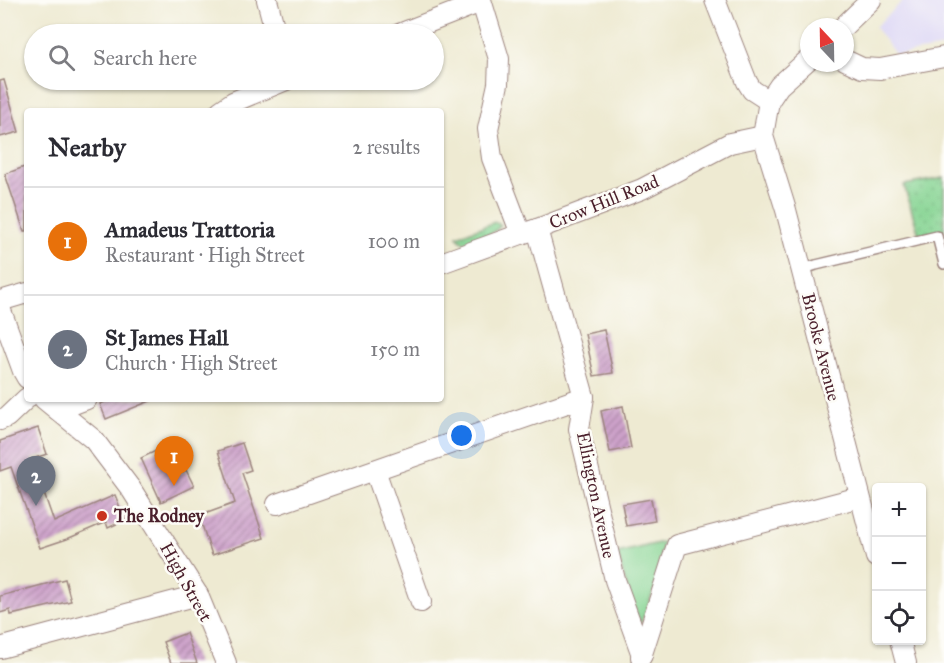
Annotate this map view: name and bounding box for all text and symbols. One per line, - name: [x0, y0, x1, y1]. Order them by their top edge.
- north arrow: [800, 18, 854, 72]
- search box: [24, 24, 444, 90]
- icon: search: [45, 41, 78, 74]
- text: Search here: [93, 44, 197, 71]
- text: Nearby: [48, 131, 126, 163]
- text: 2 results: [352, 135, 420, 159]
- street label: Crow Hill Road: [546, 170, 662, 234]
- text: Amadeus Trattoria: [105, 216, 275, 243]
- text: 1: [64, 229, 71, 253]
- text: 100 m: [368, 229, 420, 253]
- text: Restaurant · High Street: [105, 243, 305, 267]
- street label: Brooke Avenue: [797, 291, 845, 403]
- text: St James Hall: [105, 324, 228, 351]
- text: 2: [63, 337, 72, 361]
- text: 150 m: [370, 337, 420, 361]
- text: Church · High Street: [105, 351, 277, 375]
- your location: [447, 421, 476, 450]
- street label: Ellington Avenue: [571, 430, 620, 561]
- pin: 1: [154, 436, 194, 486]
- pin: 2: [16, 456, 56, 506]
- map controls: [872, 483, 926, 645]
- button: +: [872, 483, 926, 537]
- place label: The Rodney: [113, 505, 206, 528]
- marker: The Rodney: [95, 509, 109, 523]
- button: −: [872, 537, 926, 591]
- street label: High Street: [154, 538, 217, 627]
- button: locate: [872, 591, 926, 645]

